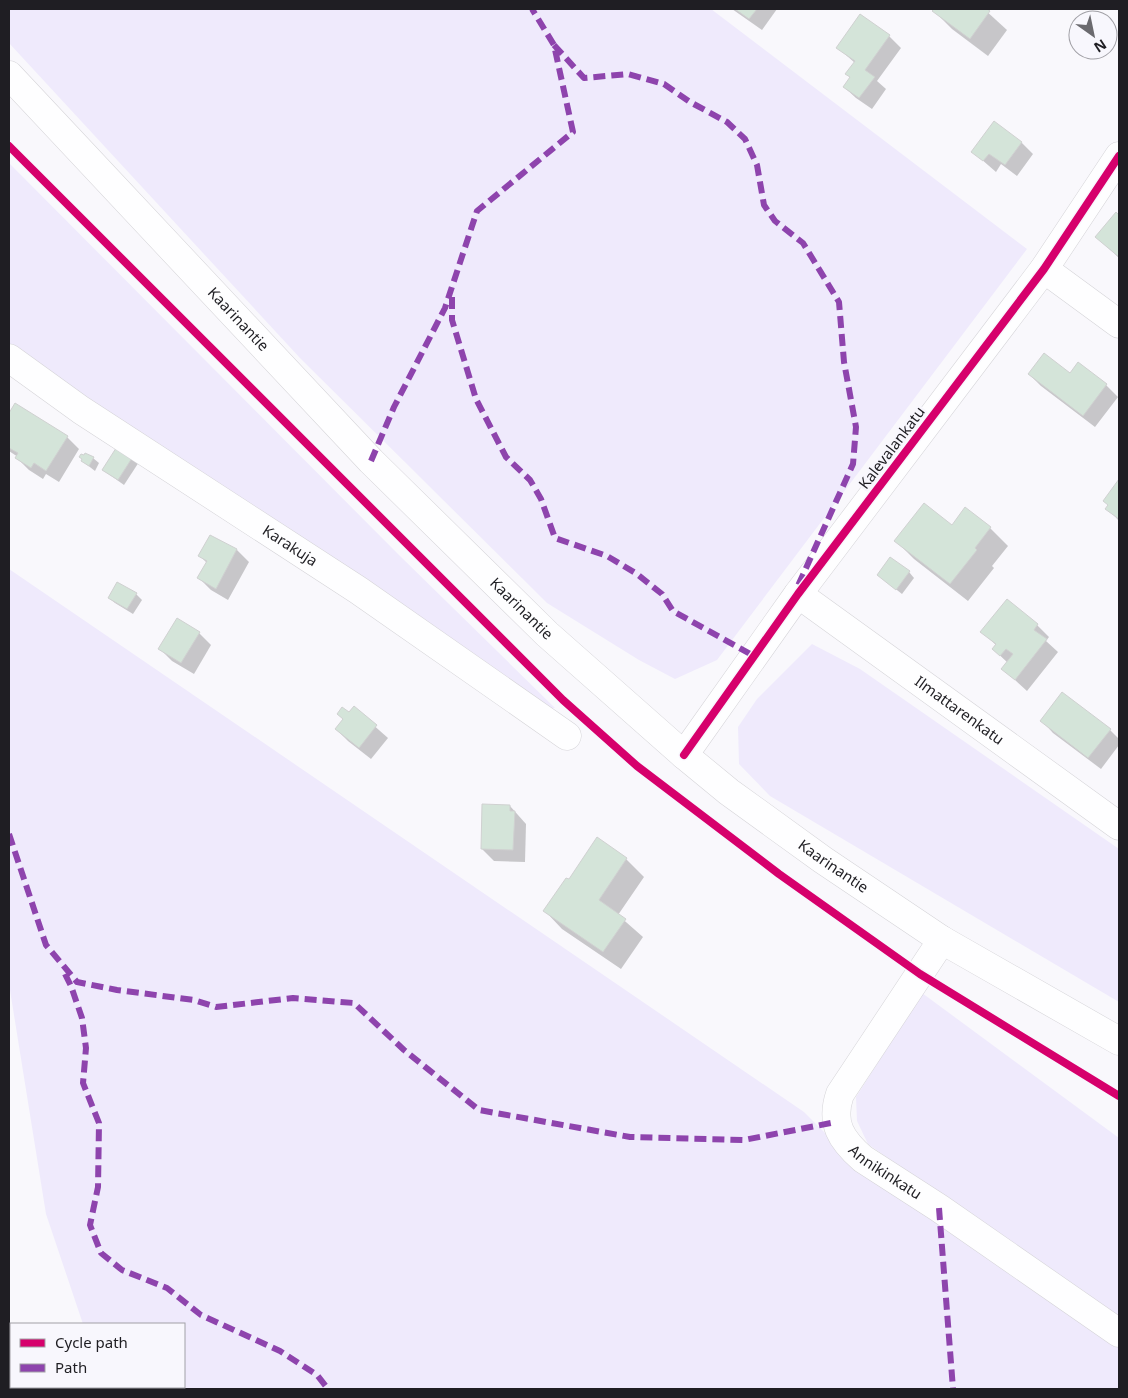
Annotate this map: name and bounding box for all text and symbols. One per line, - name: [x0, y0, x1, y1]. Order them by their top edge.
- north arrow: [1068, 10, 1118, 60]
- text: N: [1090, 35, 1110, 57]
- street label: Kaarinantie: [204, 282, 274, 355]
- street label: Kalevalankatu: [854, 402, 929, 493]
- street label: Karakuja: [259, 520, 322, 570]
- street label: Kaarinantie: [486, 573, 558, 644]
- street label: Ilmattarenkatu: [911, 671, 1008, 749]
- street label: Kaarinantie: [795, 834, 873, 897]
- street label: Annikinkatu: [845, 1140, 926, 1203]
- legend: [10, 1323, 185, 1388]
- text: Cycle path: [55, 1332, 128, 1352]
- text: Path: [55, 1357, 87, 1377]

